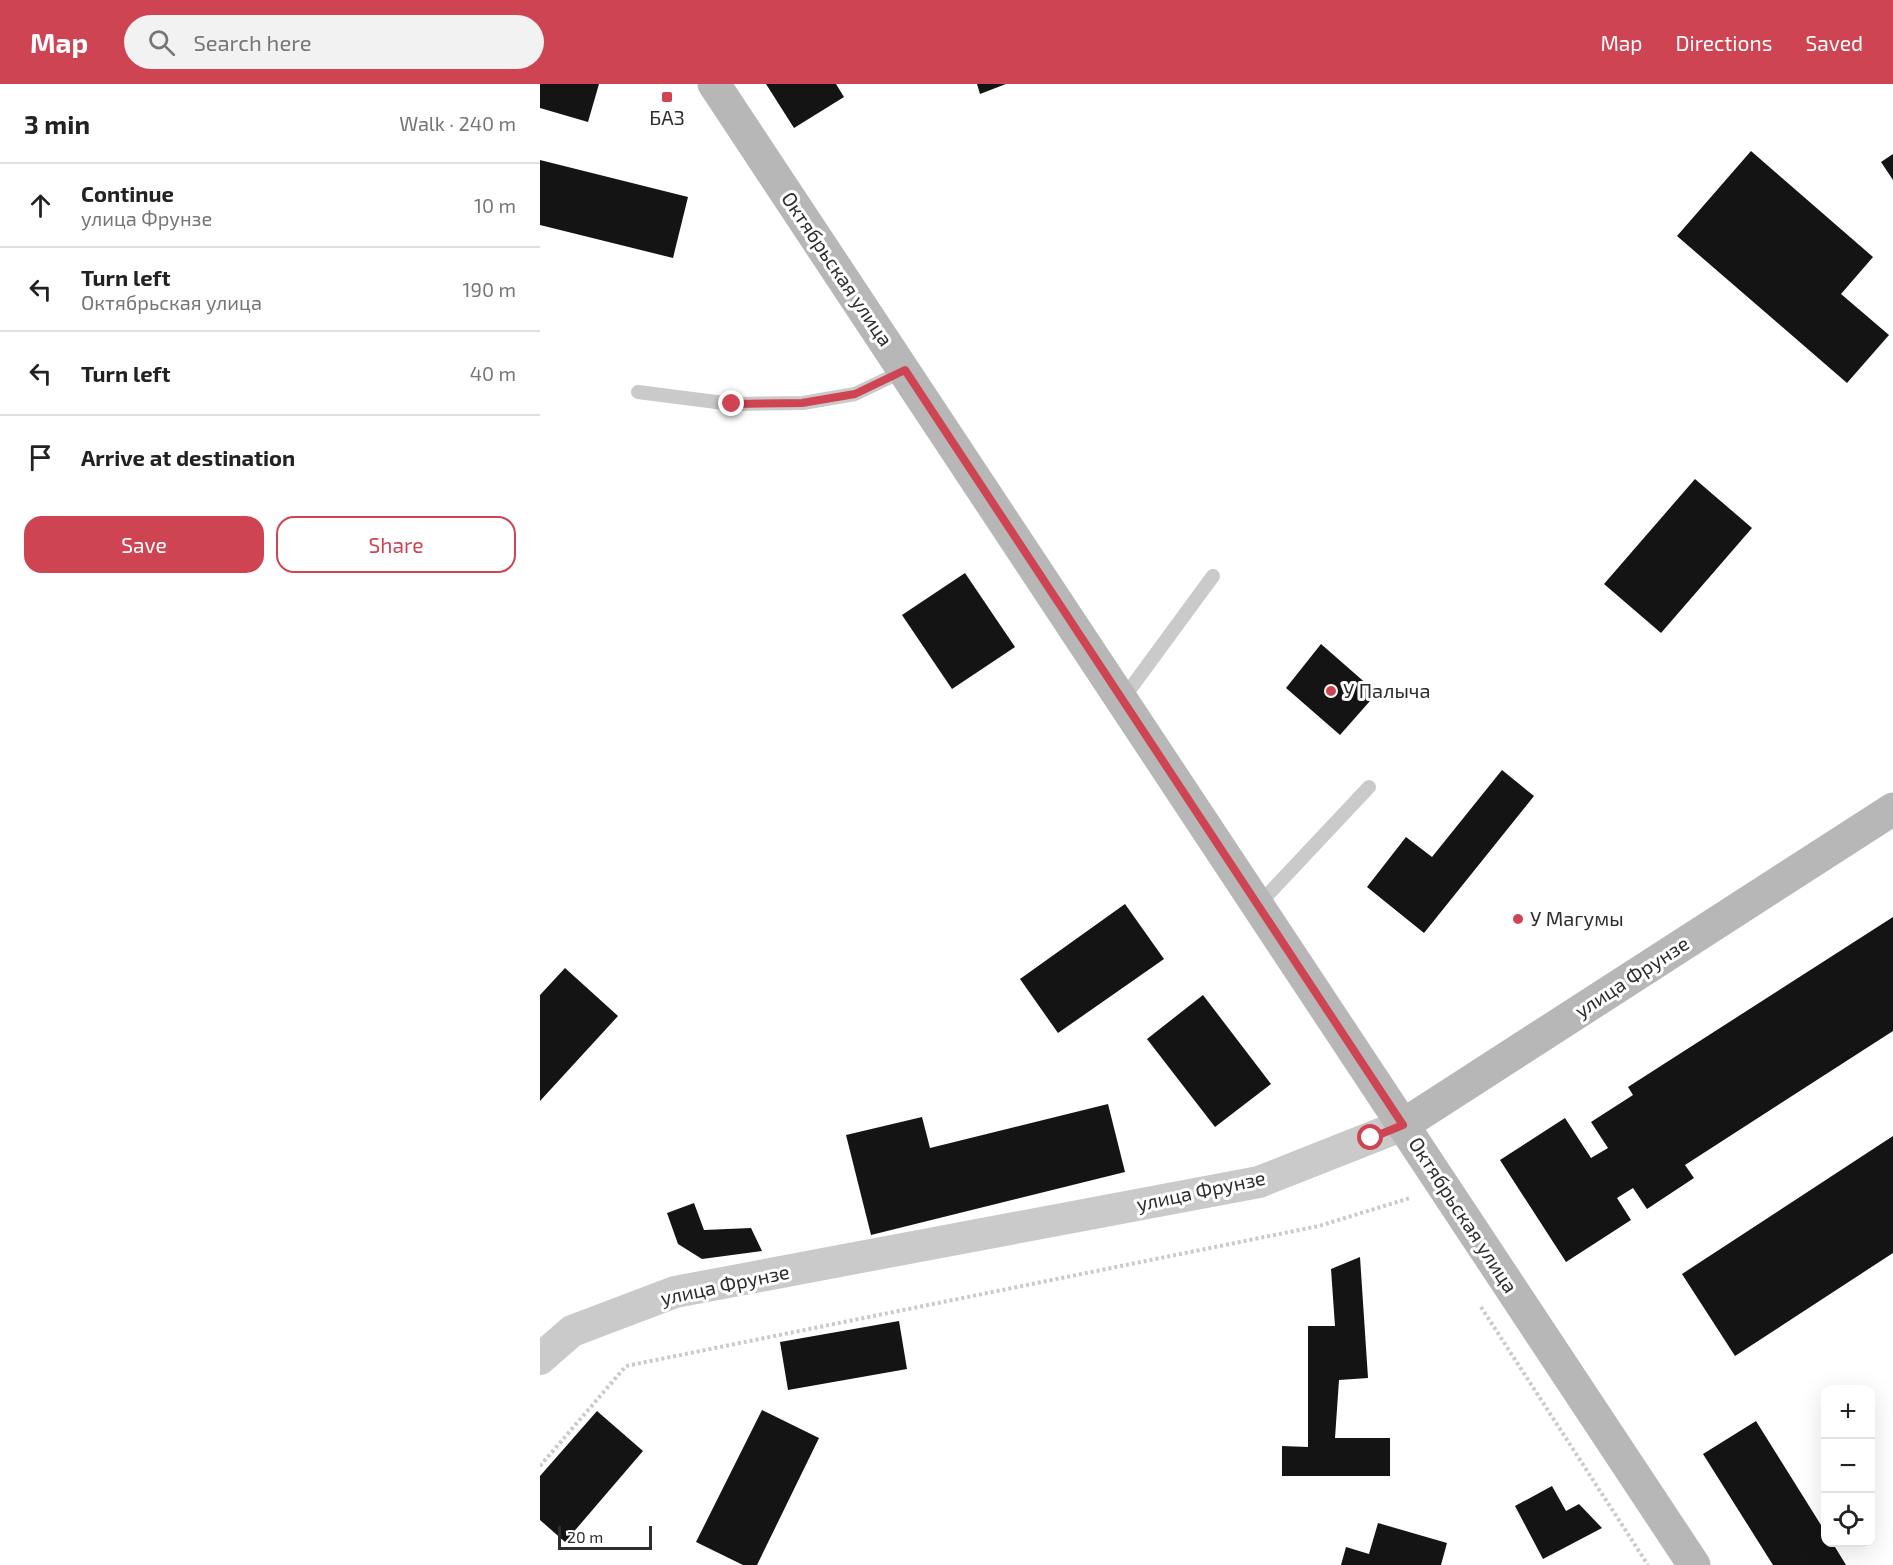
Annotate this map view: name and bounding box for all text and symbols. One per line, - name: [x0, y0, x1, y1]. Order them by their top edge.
- search box: [124, 15, 544, 69]
- text: Map: [30, 25, 88, 59]
- icon: search: [145, 26, 178, 59]
- text: Search here: [193, 29, 312, 55]
- text: Map: [1600, 30, 1643, 55]
- text: Directions: [1676, 30, 1772, 55]
- text: Saved: [1805, 30, 1863, 55]
- marker: БАЗ: [660, 90, 674, 104]
- place label: БАЗ: [649, 105, 685, 129]
- text: 3 min: [24, 108, 90, 139]
- text: Walk · 240 m: [399, 111, 516, 135]
- text: Continue: [81, 180, 174, 206]
- street label: Октябрьская улица: [776, 187, 898, 351]
- icon: ahead: [24, 189, 57, 222]
- text: 10 m: [474, 193, 516, 217]
- text: улица Фрунзе: [81, 206, 212, 230]
- text: Turn left: [81, 264, 170, 290]
- icon: left: [24, 273, 57, 306]
- text: 190 m: [463, 277, 516, 301]
- text: Октябрьская улица: [81, 290, 262, 314]
- icon: left: [24, 357, 57, 390]
- text: Turn left: [81, 360, 170, 386]
- text: 40 m: [470, 361, 516, 385]
- route end: [718, 390, 744, 416]
- icon: arrive: [24, 441, 57, 474]
- text: Arrive at destination: [81, 444, 295, 470]
- button: Save: [24, 516, 264, 573]
- button: Share: [276, 516, 516, 573]
- place label: У Палыча: [1343, 678, 1430, 702]
- marker: У Палыча: [1324, 684, 1338, 698]
- place label: У Магумы: [1530, 906, 1624, 931]
- marker: У Магумы: [1511, 912, 1525, 926]
- street label: улица Фрунзе: [1570, 930, 1694, 1023]
- route start: [1357, 1124, 1383, 1150]
- street label: Октябрьская улица: [1404, 1132, 1523, 1297]
- street label: улица Фрунзе: [1134, 1165, 1268, 1216]
- street label: улица Фрунзе: [658, 1259, 792, 1310]
- map controls: [1821, 1385, 1875, 1547]
- button: +: [1821, 1385, 1875, 1439]
- button: −: [1821, 1439, 1875, 1493]
- button: locate: [1821, 1493, 1875, 1547]
- scale bar: [558, 1523, 652, 1550]
- text: 20 m: [567, 1527, 603, 1546]

